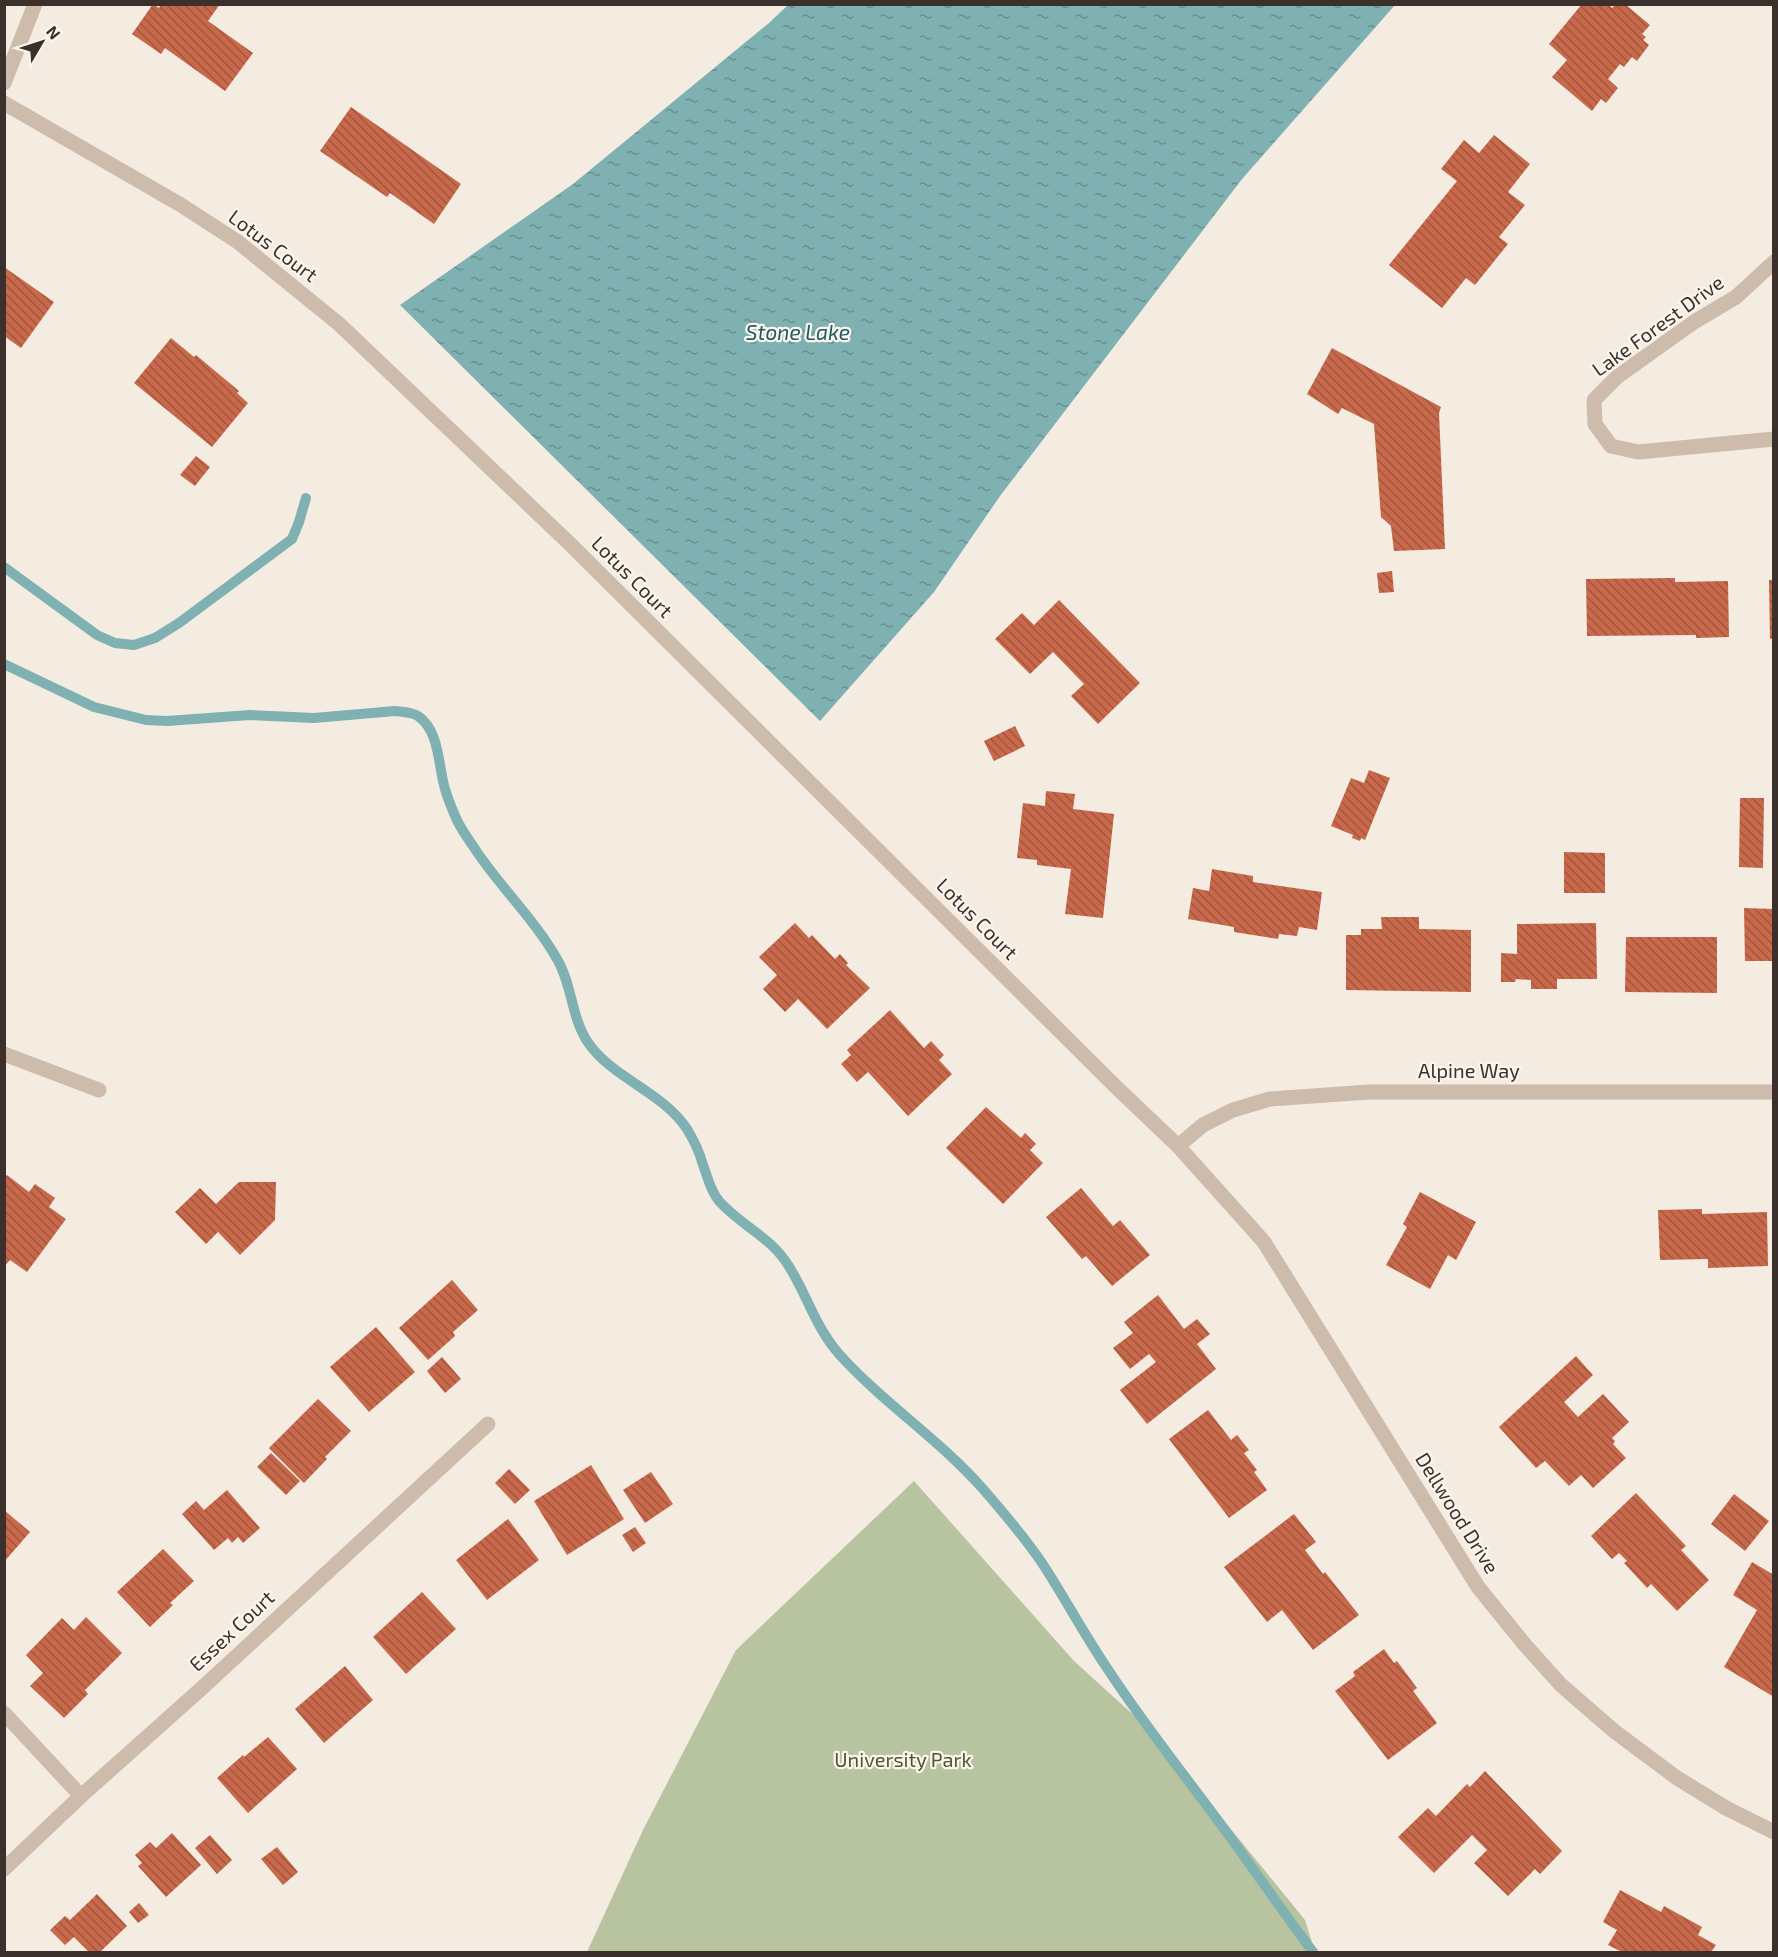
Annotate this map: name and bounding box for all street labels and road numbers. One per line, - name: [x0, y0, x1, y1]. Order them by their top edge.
- street label: Lotus Court: [224, 204, 323, 287]
- street label: Lake Forest Drive: [1587, 270, 1728, 381]
- street label: Lotus Court: [587, 531, 679, 622]
- street label: Lotus Court: [932, 873, 1024, 964]
- street label: Alpine Way: [1418, 1058, 1520, 1082]
- street label: Dellwood Drive: [1411, 1448, 1505, 1577]
- street label: Essex Court: [184, 1585, 279, 1676]

